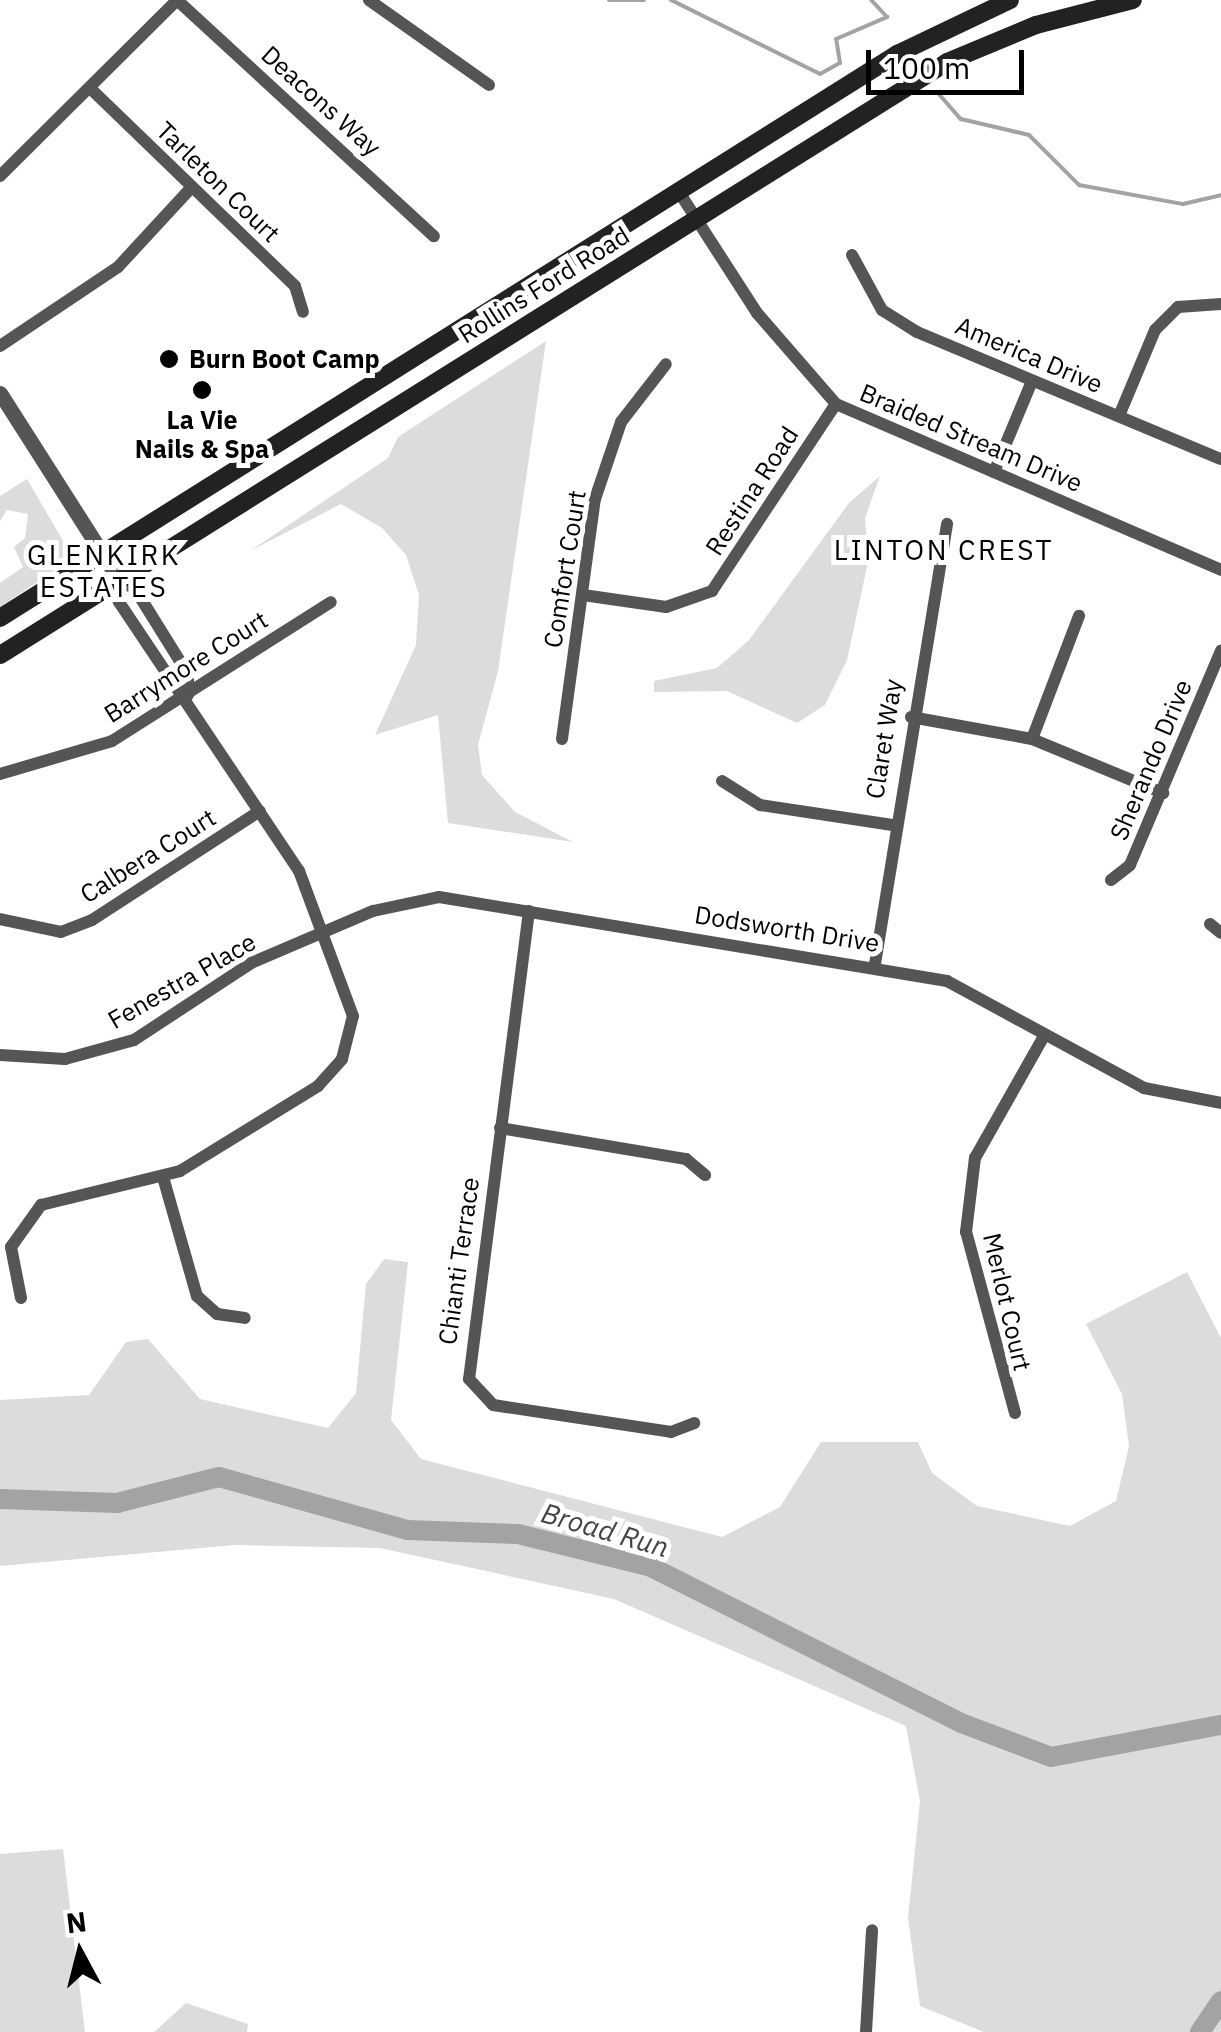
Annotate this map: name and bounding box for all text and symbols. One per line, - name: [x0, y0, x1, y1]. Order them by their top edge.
- scale bar: [871, 30, 1028, 92]
- street label: Deacons Way: [255, 40, 387, 162]
- text: 100 m: [883, 48, 970, 87]
- street label: Tarleton Court: [150, 116, 286, 248]
- street label: Rollins Ford Road: [453, 220, 635, 350]
- street label: America Drive: [951, 311, 1107, 399]
- place label: Burn Boot Camp: [189, 344, 380, 374]
- marker: Burn Boot Camp: [158, 348, 180, 370]
- street label: Braided Stream Drive: [855, 378, 1087, 498]
- marker: La Vie Nails & Spa: [191, 379, 213, 401]
- place label: La Vie Nails & Spa: [135, 406, 269, 465]
- street label: Restina Road: [699, 421, 805, 561]
- street label: Comfort Court: [538, 488, 592, 650]
- district label: LINTON CREST: [834, 533, 1054, 567]
- district label: GLENKIRK ESTATES: [27, 538, 181, 604]
- street label: Barrymore Court: [99, 605, 273, 729]
- street label: Sherando Drive: [1104, 675, 1198, 845]
- street label: Claret Way: [860, 677, 908, 801]
- street label: Calbera Court: [75, 802, 221, 910]
- street label: Dodsworth Drive: [693, 900, 881, 958]
- street label: Fenestra Place: [103, 927, 261, 1035]
- street label: Chianti Terrace: [432, 1175, 486, 1347]
- street label: Merlot Court: [977, 1230, 1037, 1374]
- water label: Broad Run: [538, 1496, 672, 1564]
- north arrow: [30, 1902, 130, 2002]
- text: N: [64, 1902, 89, 1941]

